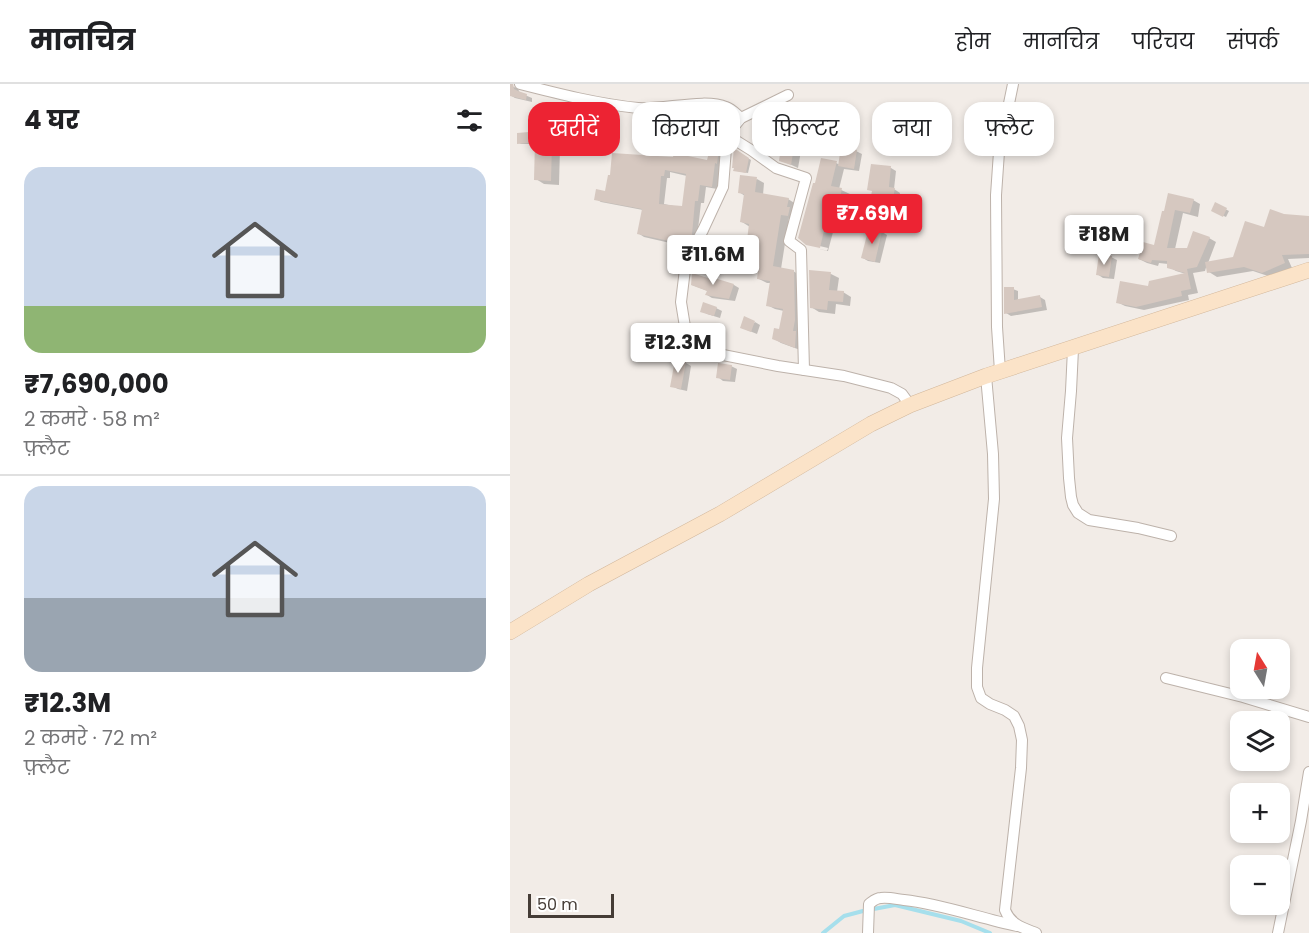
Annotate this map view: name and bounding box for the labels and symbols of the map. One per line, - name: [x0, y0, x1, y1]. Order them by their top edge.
- pin: ₹7.69M: [823, 194, 921, 245]
- pin: ₹18M: [1068, 215, 1140, 266]
- pin: ₹11.6M: [664, 235, 762, 286]
- pin: ₹12.3M: [629, 323, 727, 374]
- north arrow: [1230, 639, 1290, 699]
- scale bar: [528, 891, 614, 918]

